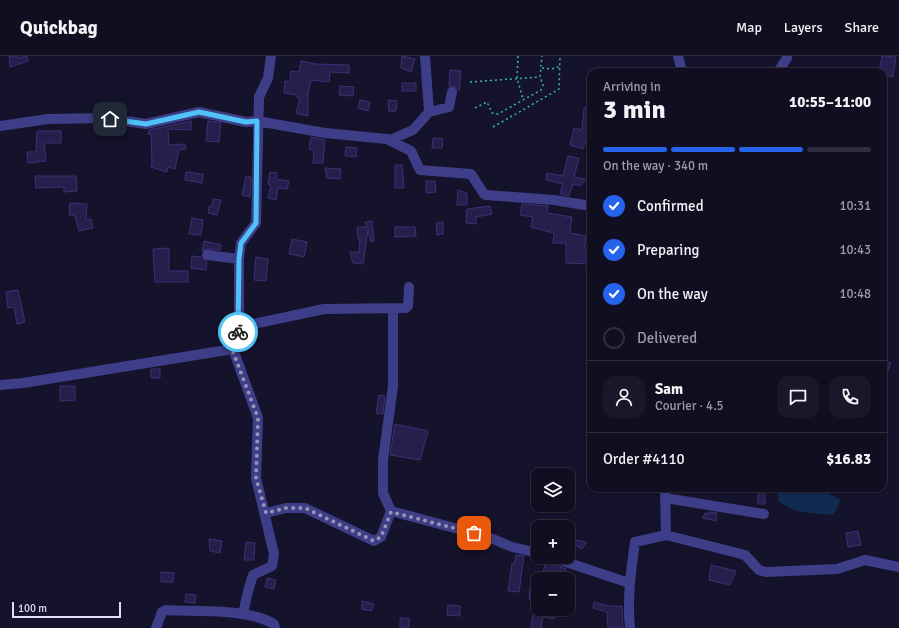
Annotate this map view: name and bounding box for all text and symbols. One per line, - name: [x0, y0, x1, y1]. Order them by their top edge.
- text: Quickbag: [20, 16, 98, 40]
- text: Map: [736, 19, 762, 36]
- text: Layers: [784, 19, 823, 36]
- text: Share: [845, 19, 879, 36]
- text: Arriving in: [603, 79, 661, 95]
- text: 10:55–11:00: [789, 93, 871, 111]
- text: 3 min: [603, 94, 666, 126]
- pin: [93, 102, 127, 136]
- icon: home: [99, 108, 121, 130]
- text: On the way · 340 m: [603, 158, 708, 174]
- icon: check: [603, 195, 625, 217]
- text: Confirmed: [637, 197, 704, 215]
- text: 10:31: [839, 198, 871, 214]
- icon: check: [603, 239, 625, 261]
- text: Preparing: [637, 241, 700, 259]
- text: 10:43: [839, 242, 871, 258]
- icon: check: [603, 283, 625, 305]
- text: On the way: [637, 285, 708, 303]
- text: 10:48: [839, 286, 871, 302]
- courier: [218, 312, 258, 352]
- icon: bike: [227, 321, 249, 343]
- text: Delivered: [637, 329, 697, 347]
- button: person: [603, 376, 645, 418]
- button: chat: [777, 376, 819, 418]
- button: phone: [829, 376, 871, 418]
- text: Sam: [655, 380, 683, 398]
- text: Courier · 4.5: [655, 398, 724, 414]
- text: Order #4110: [603, 450, 685, 468]
- text: $16.83: [826, 450, 871, 468]
- map controls: [531, 468, 575, 616]
- button: layers: [531, 468, 575, 512]
- pin: [457, 516, 491, 550]
- button: +: [531, 520, 575, 564]
- icon: bag: [463, 522, 485, 544]
- button: −: [531, 572, 575, 616]
- scale bar: [12, 600, 121, 619]
- text: 100 m: [18, 602, 47, 615]

